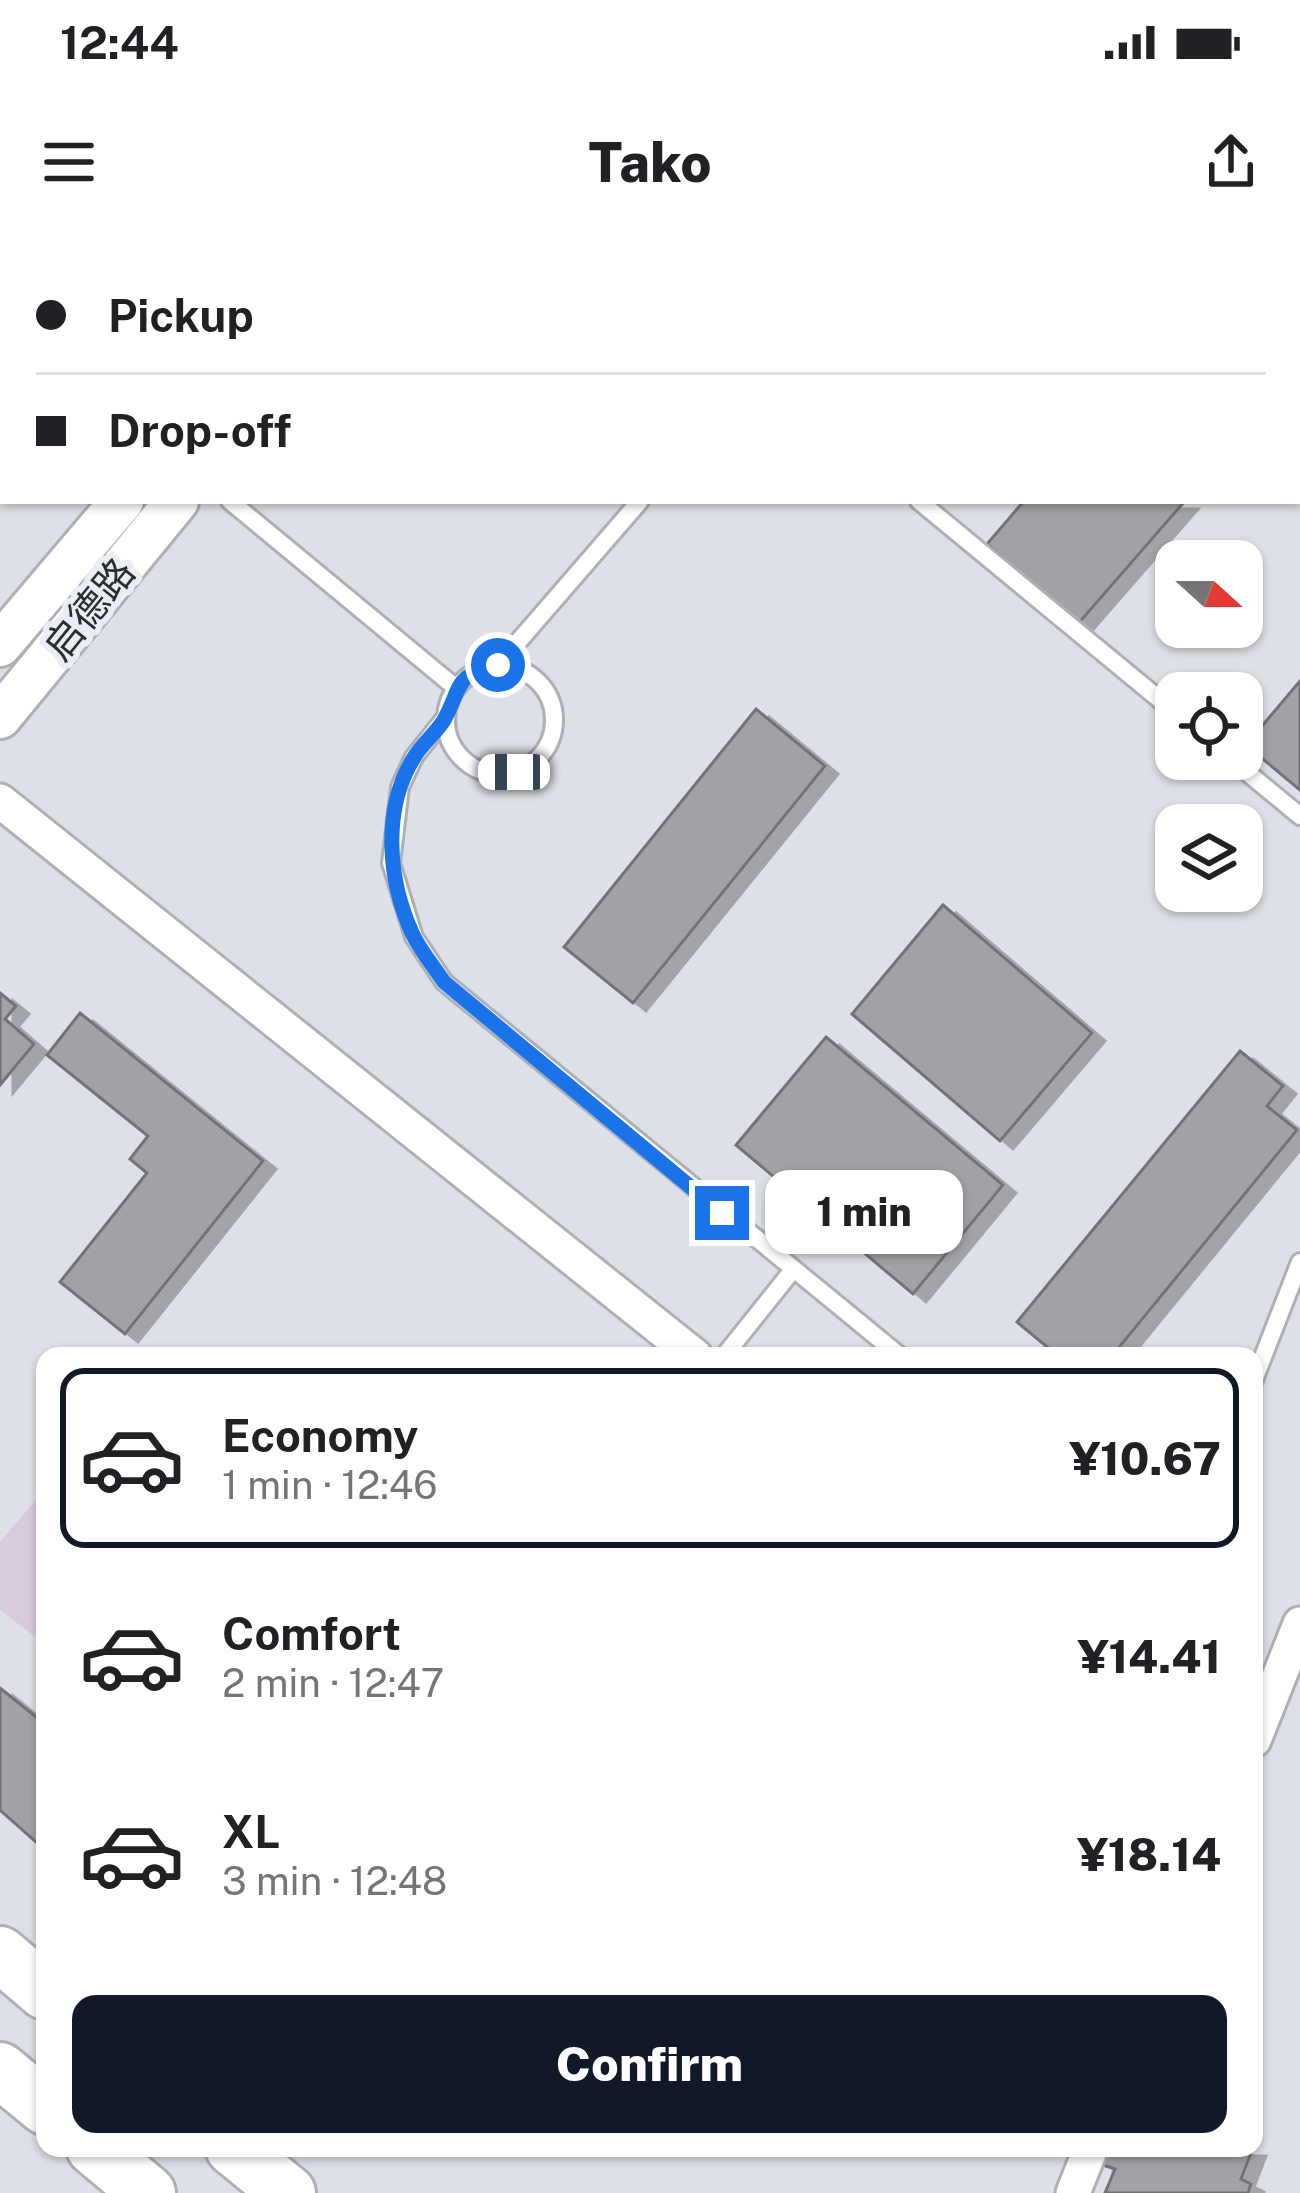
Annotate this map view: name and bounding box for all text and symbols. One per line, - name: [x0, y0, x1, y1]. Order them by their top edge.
- text: 12:44: [60, 16, 179, 69]
- icon: menu: [36, 129, 102, 195]
- icon: share: [1198, 129, 1264, 195]
- text: Tako: [589, 131, 711, 194]
- text: Pickup: [108, 289, 254, 342]
- text: Drop-off: [108, 404, 291, 457]
- north arrow: [1155, 540, 1263, 648]
- map controls: [1155, 540, 1263, 912]
- street label: 启德路: [34, 549, 144, 669]
- route start: [471, 638, 525, 692]
- button: locate: [1155, 672, 1263, 780]
- car: [478, 754, 550, 790]
- button: layers: [1155, 804, 1263, 912]
- callout: 1 min: [764, 1171, 962, 1255]
- route end: [695, 1186, 749, 1240]
- text: 1 min: [816, 1189, 912, 1235]
- icon: car: [78, 1404, 186, 1512]
- text: Economy: [222, 1409, 418, 1462]
- text: ¥10.67: [1069, 1432, 1221, 1485]
- text: 1 min · 12:46: [222, 1462, 438, 1508]
- icon: car: [78, 1602, 186, 1710]
- text: Comfort: [222, 1607, 401, 1660]
- text: ¥14.41: [1078, 1630, 1221, 1683]
- text: 2 min · 12:47: [222, 1660, 444, 1706]
- icon: car: [78, 1800, 186, 1908]
- text: XL: [222, 1805, 280, 1858]
- text: ¥18.14: [1077, 1828, 1221, 1881]
- text: 3 min · 12:48: [222, 1858, 447, 1904]
- button: Confirm: [72, 1995, 1227, 2133]

